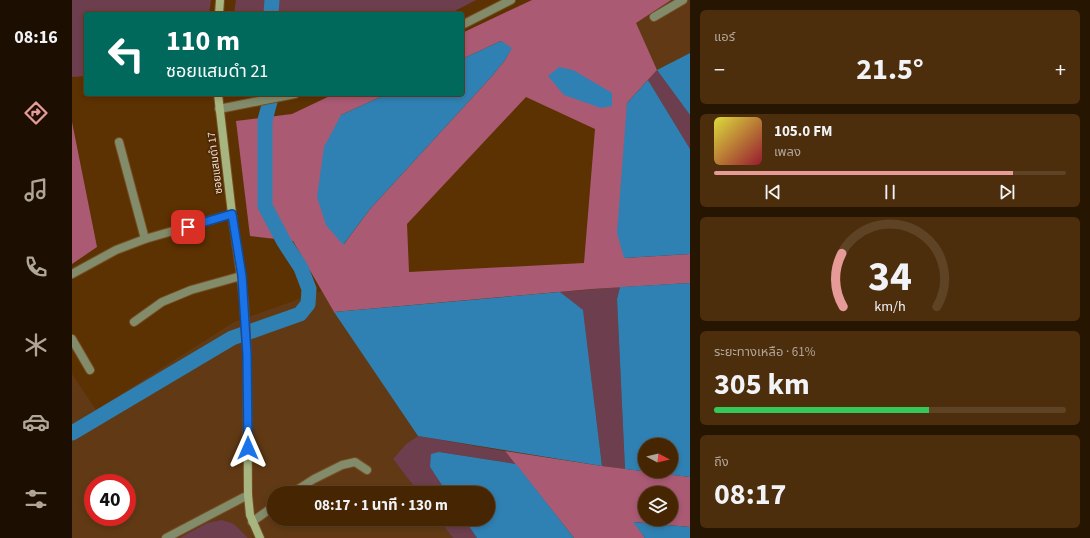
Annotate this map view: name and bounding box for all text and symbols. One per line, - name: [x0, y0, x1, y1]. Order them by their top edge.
- text: 110 m: [166, 21, 240, 61]
- text: 08:16: [14, 25, 58, 50]
- icon: left: [100, 28, 152, 80]
- text: แอร์: [714, 28, 735, 46]
- text: 21.5°: [856, 48, 924, 91]
- text: −: [714, 54, 725, 86]
- text: +: [1055, 54, 1066, 86]
- text: ซอยแสมดำ 21: [166, 59, 268, 84]
- icon: directions: [22, 99, 50, 127]
- text: 105.0 FM: [774, 121, 832, 142]
- street label: ซอยแสมดำ 17: [204, 131, 226, 195]
- text: เพลง: [774, 143, 801, 161]
- icon: music: [22, 176, 50, 204]
- icon: previous: [762, 181, 784, 203]
- icon: pause: [879, 181, 901, 203]
- icon: next: [996, 181, 1018, 203]
- pin: [171, 210, 205, 244]
- icon: arrive: [177, 216, 199, 238]
- text: 34: [868, 247, 912, 307]
- icon: phone: [22, 253, 50, 281]
- text: km/h: [874, 296, 906, 317]
- icon: climate: [22, 331, 50, 359]
- text: ระยะทางเหลือ · 61%: [714, 343, 815, 361]
- text: 305 km: [714, 363, 810, 406]
- icon: car: [22, 408, 50, 436]
- position arrow: [227, 427, 269, 469]
- north arrow: [638, 438, 678, 478]
- map controls: [638, 438, 678, 526]
- text: ถึง: [714, 453, 729, 471]
- text: 08:17: [714, 473, 786, 516]
- speed limit sign: 40: [84, 474, 136, 526]
- icon: filters: [22, 485, 50, 513]
- button: layers: [638, 486, 678, 526]
- text: 08:17 · 1 นาที · 130 m: [314, 495, 448, 516]

